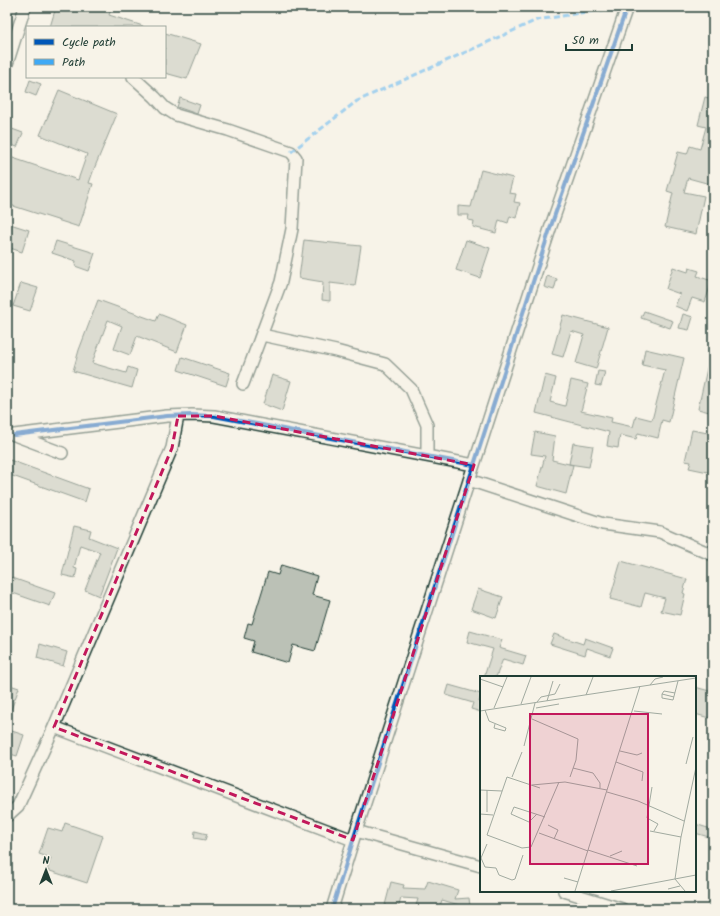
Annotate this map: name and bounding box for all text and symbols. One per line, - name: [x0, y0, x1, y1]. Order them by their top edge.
- legend: [26, 26, 166, 78]
- scale bar: [566, 26, 632, 52]
- text: 50 m: [572, 31, 599, 50]
- text: Cycle path: [62, 33, 116, 52]
- text: Path: [62, 53, 85, 72]
- inset map: [480, 676, 696, 892]
- north arrow: [26, 850, 66, 890]
- text: N: [43, 852, 50, 870]

